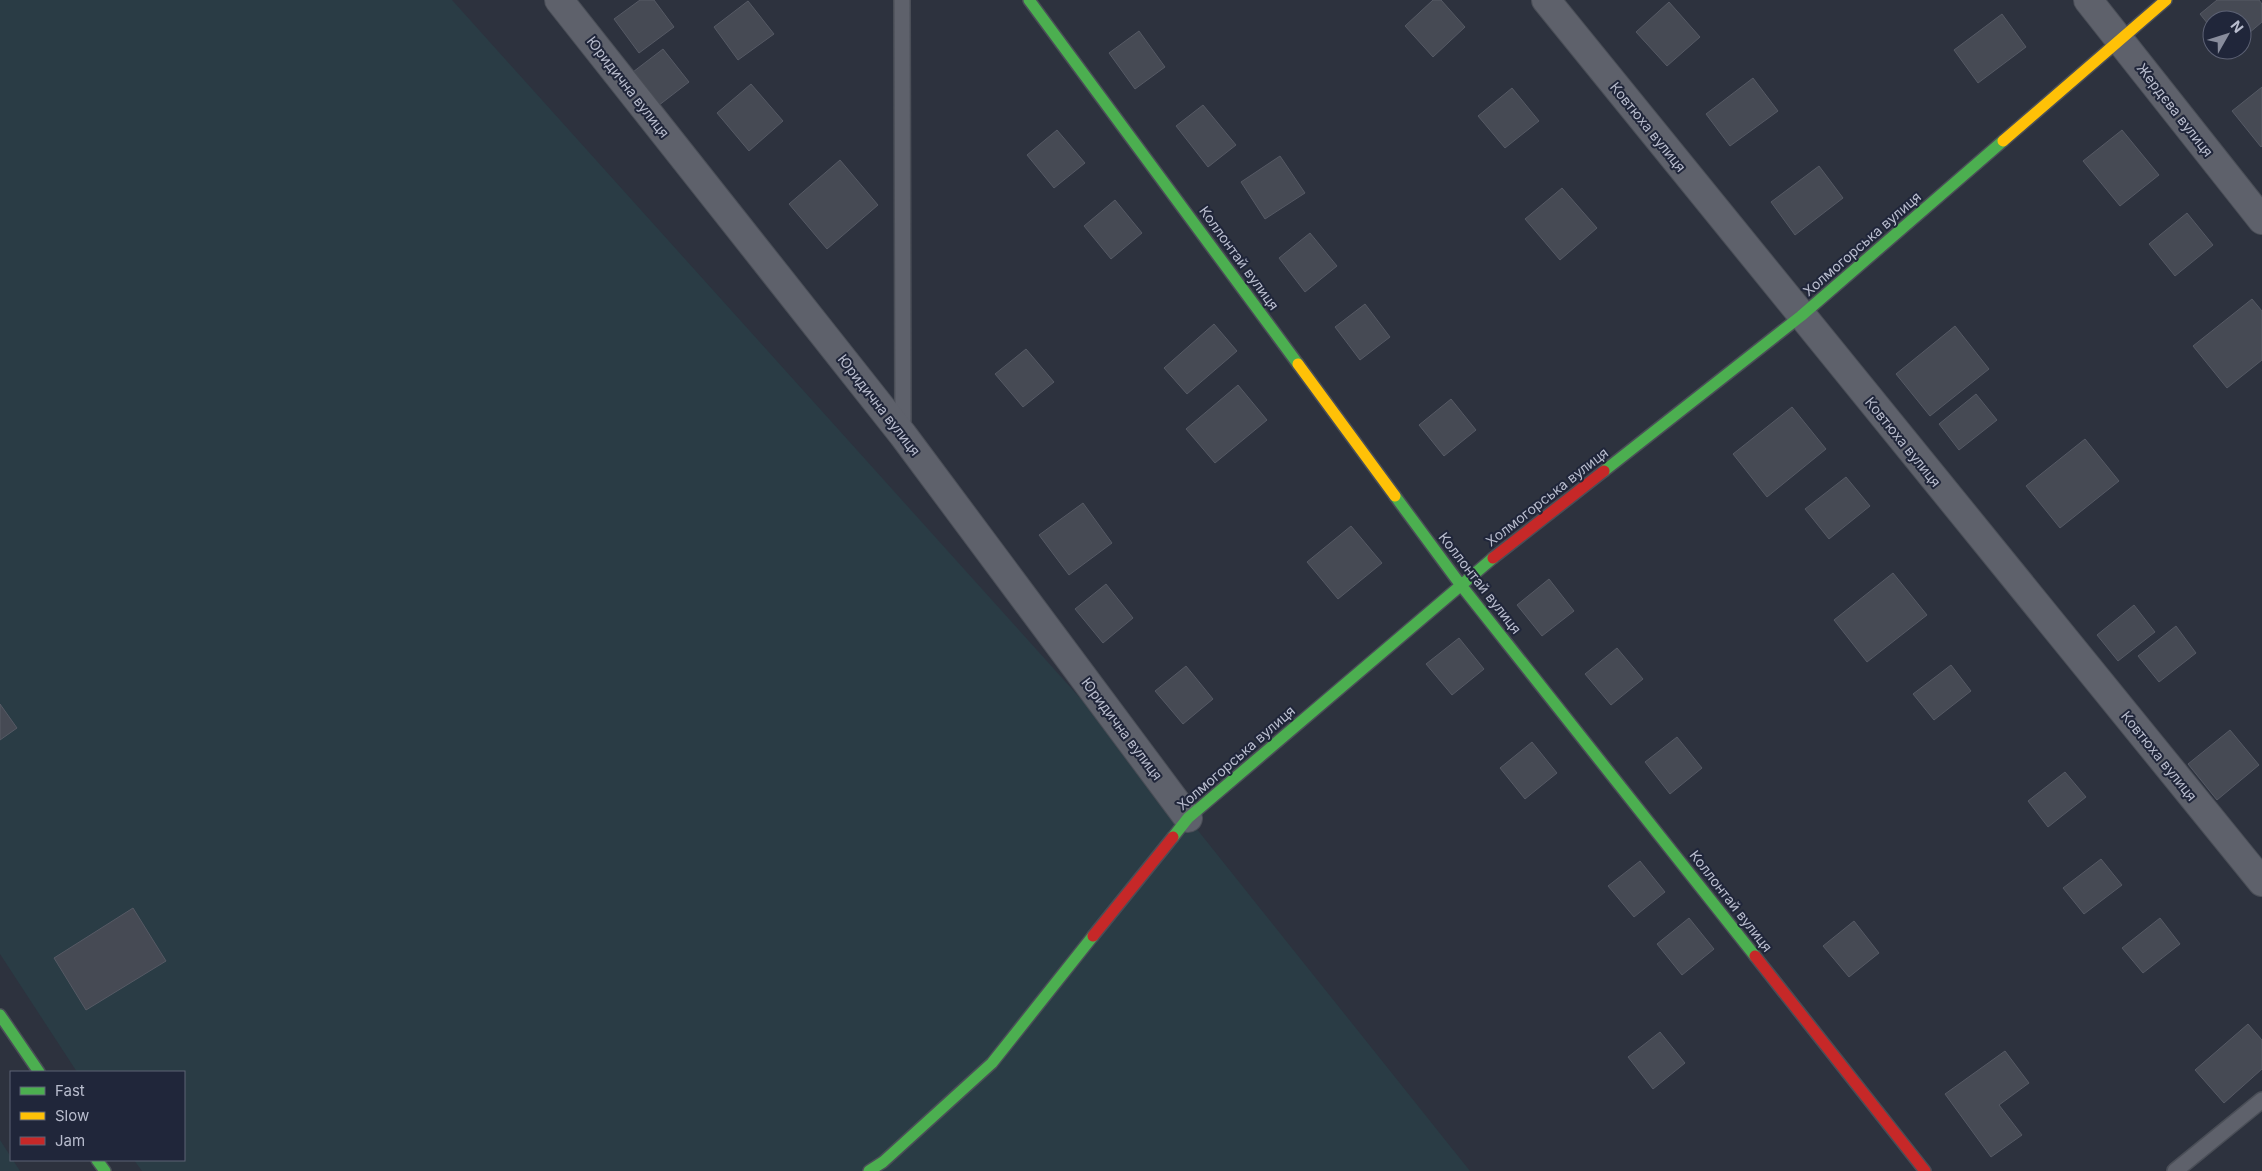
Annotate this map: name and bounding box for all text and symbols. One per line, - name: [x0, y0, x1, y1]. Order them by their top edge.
- north arrow: [2202, 10, 2252, 60]
- text: N: [2228, 17, 2247, 36]
- street label: Юридична вулиця: [584, 33, 673, 141]
- street label: Жердєва вулиця: [2134, 60, 2217, 160]
- street label: Ковтюха вулиця: [1607, 78, 1690, 175]
- street label: Холмогорська вулиця: [1799, 188, 1924, 299]
- street label: Коллонтай вулиця: [1196, 202, 1283, 313]
- street label: Юридична вулиця: [835, 351, 924, 459]
- street label: Ковтюха вулиця: [1862, 393, 1945, 490]
- street label: Холмогорська вулиця: [1482, 444, 1611, 550]
- street label: Коллонтай вулиця: [1435, 529, 1525, 637]
- street label: Юридична вулиця: [1078, 674, 1166, 783]
- street label: Холмогорська вулиця: [1173, 702, 1298, 813]
- street label: Ковтюха вулиця: [2118, 707, 2201, 804]
- street label: Коллонтай вулиця: [1686, 847, 1776, 955]
- legend: [10, 1071, 185, 1161]
- text: Fast: [55, 1081, 85, 1100]
- text: Slow: [55, 1106, 89, 1125]
- text: Jam: [55, 1131, 85, 1150]

